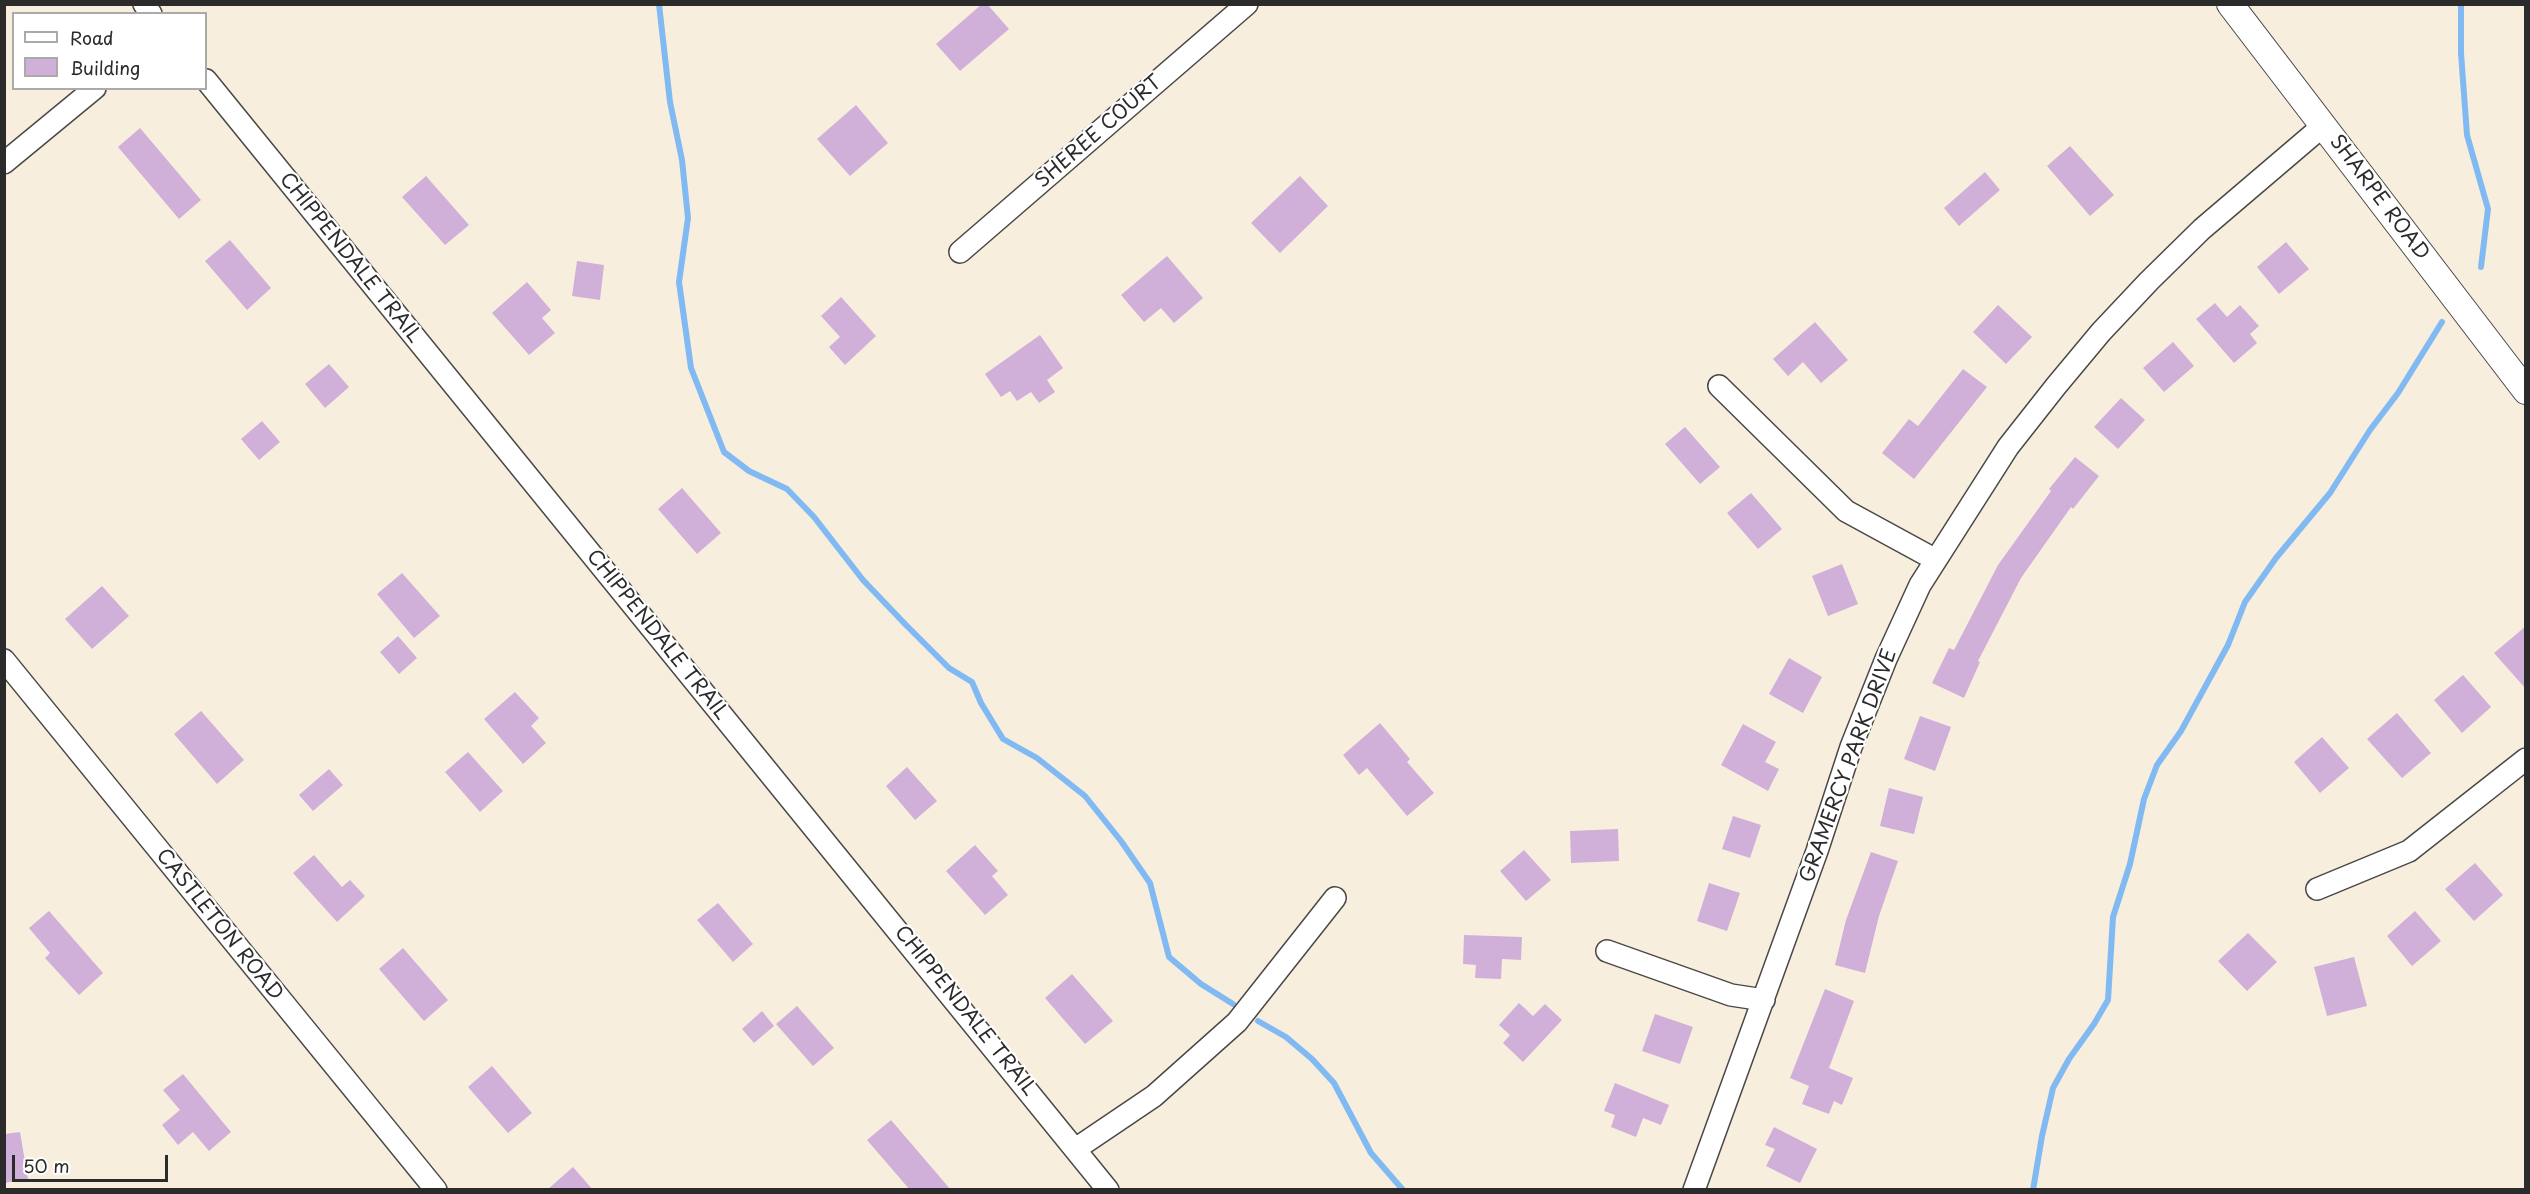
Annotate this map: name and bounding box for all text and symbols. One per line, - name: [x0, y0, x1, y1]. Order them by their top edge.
- legend: [12, 12, 207, 90]
- text: Road: [70, 24, 114, 51]
- text: Building: [70, 54, 140, 81]
- street label: SHEREE COURT: [1031, 71, 1167, 193]
- street label: SHARPE ROAD: [2324, 131, 2434, 265]
- street label: CHIPPENDALE TRAIL: [274, 168, 426, 348]
- street label: CHIPPENDALE TRAIL: [581, 545, 733, 725]
- street label: GRAMERCY PARK DRIVE: [1796, 646, 1902, 886]
- street label: CASTLETON ROAD: [150, 844, 288, 1006]
- street label: CHIPPENDALE TRAIL: [889, 921, 1041, 1101]
- scale bar: [15, 1143, 171, 1181]
- text: 50 m: [23, 1152, 70, 1179]

